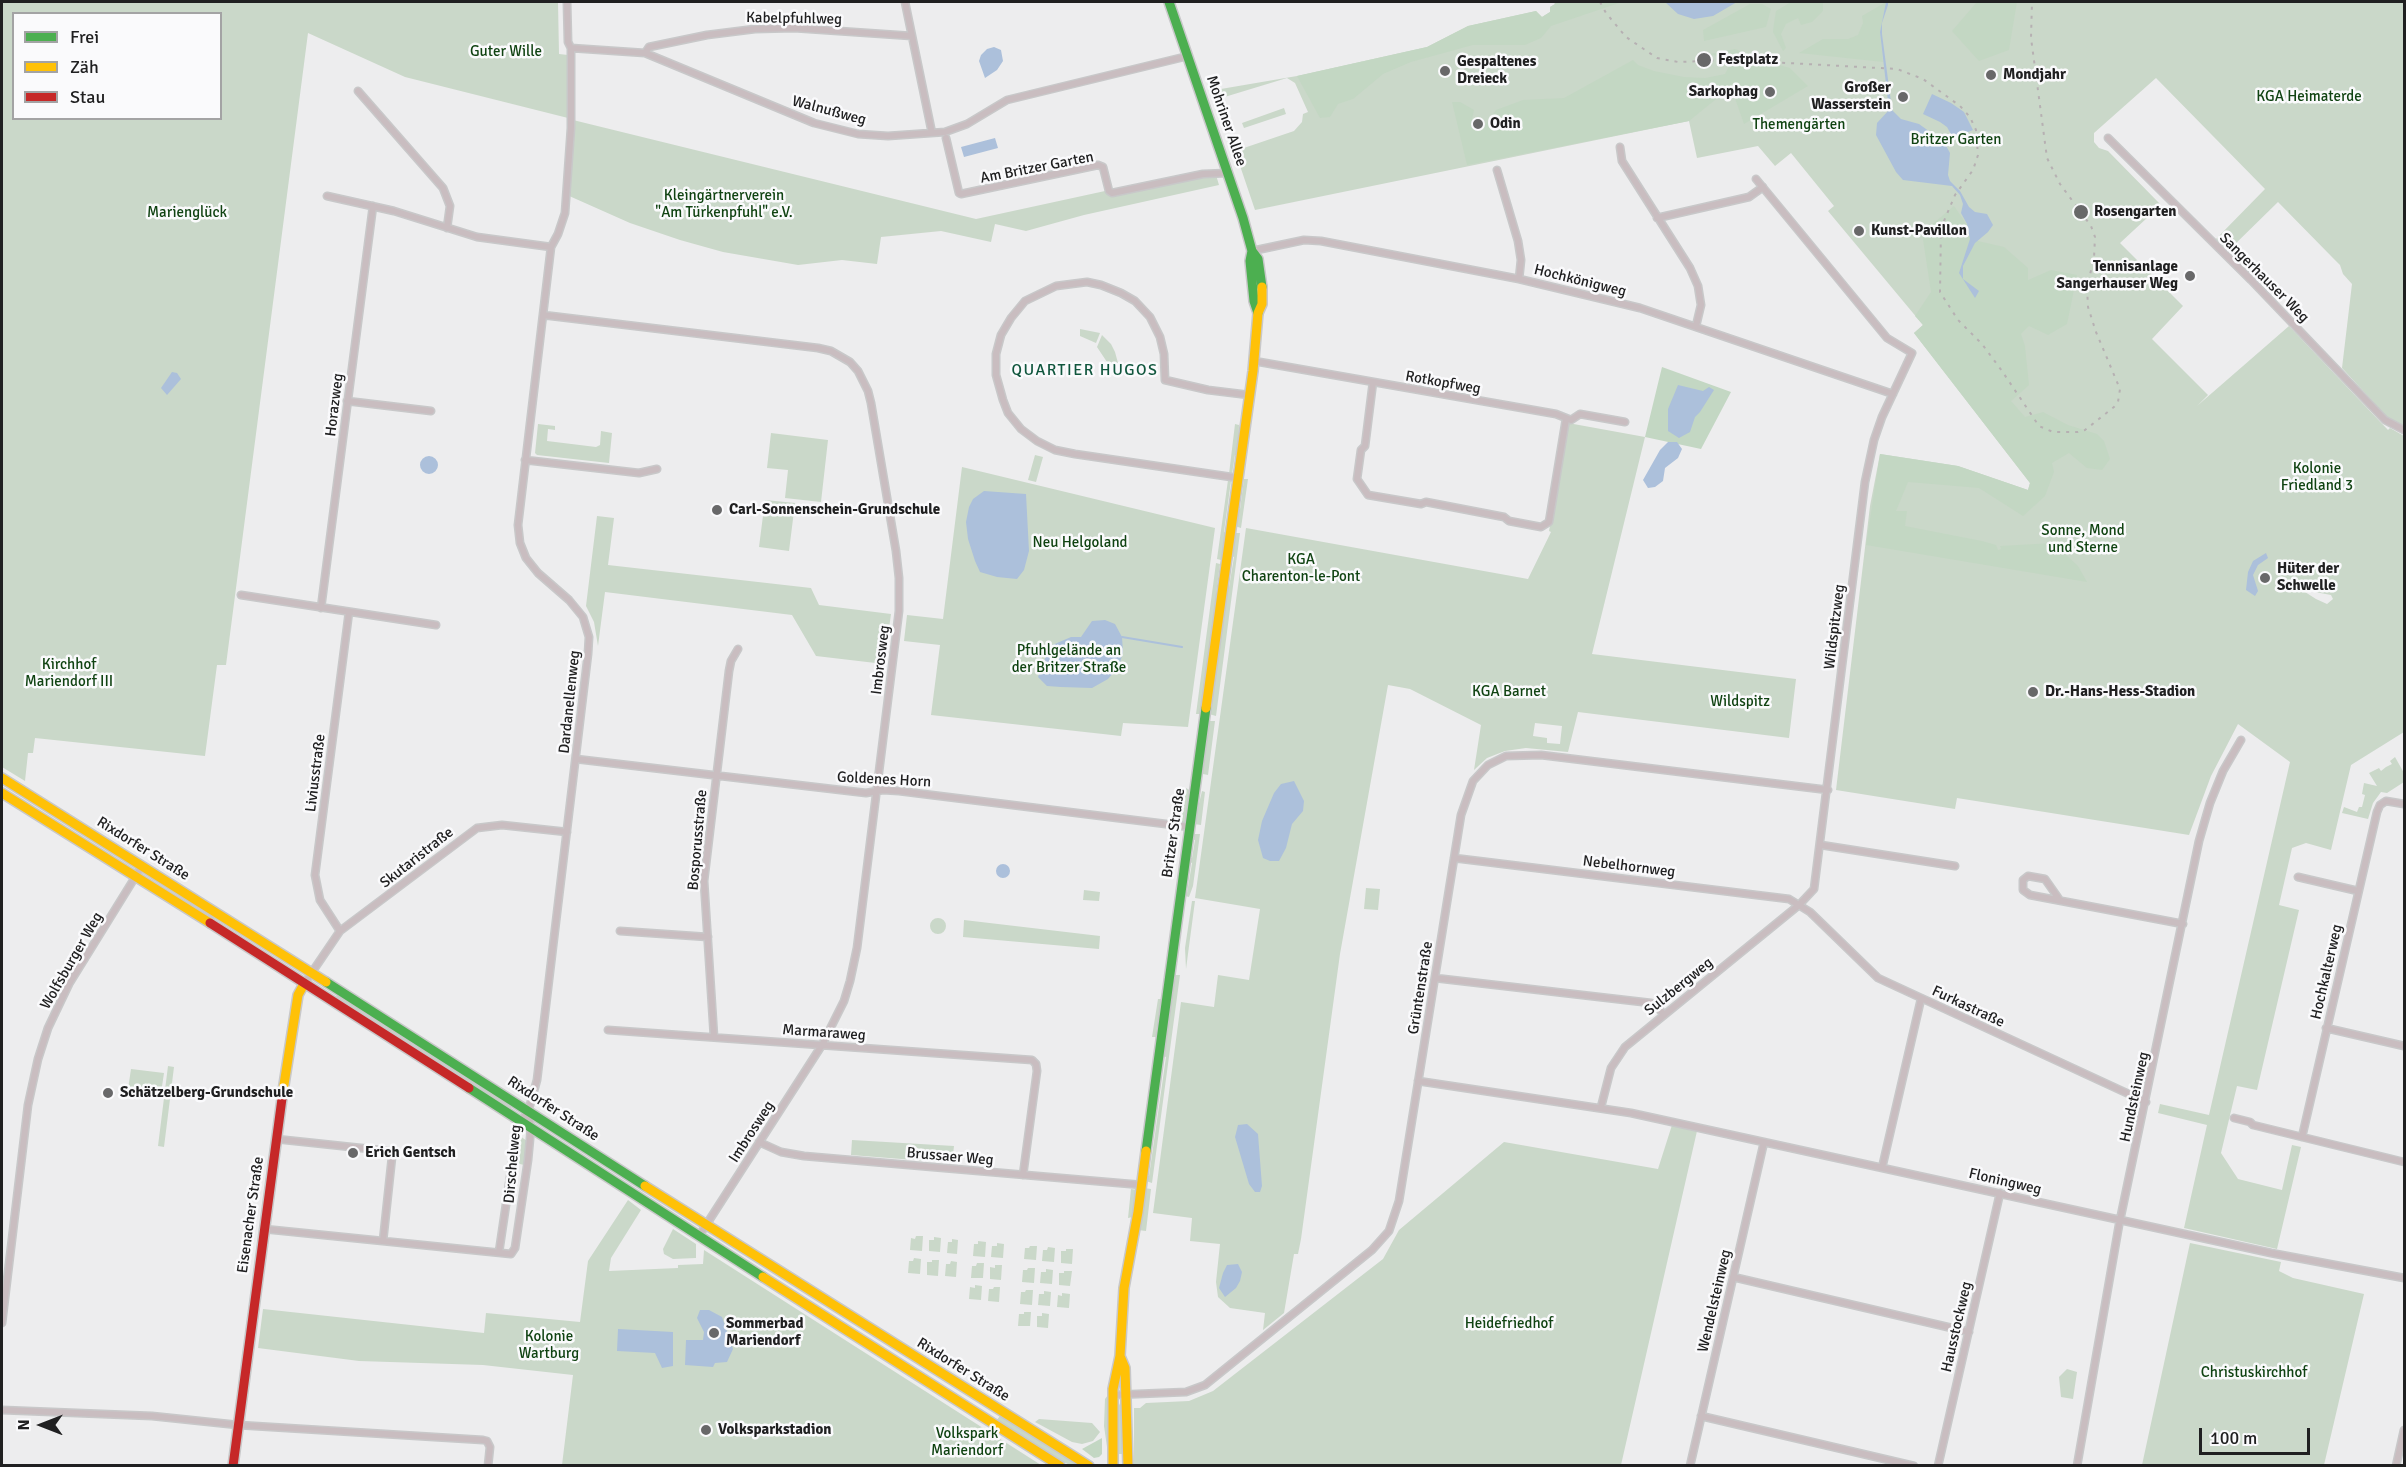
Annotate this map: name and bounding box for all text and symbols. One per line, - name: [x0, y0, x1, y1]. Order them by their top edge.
- street label: Kabelpfuhlweg: [746, 9, 842, 29]
- legend: [12, 12, 222, 120]
- text: Frei: [70, 26, 99, 48]
- park label: Guter Wille: [470, 43, 542, 61]
- marker: Festplatz: [1695, 51, 1713, 69]
- place label: Festplatz: [1718, 51, 1778, 69]
- place label: Gespaltenes Dreieck: [1457, 53, 1536, 88]
- text: Zäh: [70, 56, 99, 78]
- marker: Gespaltenes Dreieck: [1438, 64, 1452, 78]
- place label: Mondjahr: [2003, 66, 2066, 84]
- marker: Mondjahr: [1984, 68, 1998, 82]
- street label: Mohriner Allee: [1202, 73, 1250, 169]
- place label: Großer Wasserstein: [1811, 79, 1891, 114]
- place label: Sarkophag: [1689, 83, 1758, 101]
- marker: Sarkophag: [1763, 85, 1777, 99]
- text: Stau: [70, 86, 105, 108]
- park label: KGA Heimaterde: [2256, 88, 2362, 106]
- marker: Großer Wasserstein: [1896, 90, 1910, 104]
- street label: Walnußweg: [790, 92, 868, 130]
- place label: Odin: [1490, 115, 1521, 133]
- park label: Themengärten: [1753, 116, 1845, 134]
- marker: Odin: [1471, 117, 1485, 131]
- park label: Britzer Garten: [1911, 131, 2001, 149]
- street label: Am Britzer Garten: [979, 148, 1095, 188]
- park label: Kleingärtnerverein "Am Türkenpfuhl" e.V.: [655, 187, 793, 222]
- marker: Rosengarten: [2072, 203, 2090, 221]
- place label: Rosengarten: [2094, 203, 2177, 221]
- park label: Marienglück: [147, 204, 227, 222]
- place label: Kunst-Pavillon: [1871, 222, 1967, 240]
- marker: Kunst-Pavillon: [1852, 224, 1866, 238]
- street label: Sangerhauser Weg: [2215, 229, 2313, 327]
- place label: Tennisanlage Sangerhauser Weg: [2056, 258, 2178, 293]
- street label: Hochkönigweg: [1532, 261, 1628, 301]
- marker: Tennisanlage Sangerhauser Weg: [2183, 269, 2197, 283]
- district label: QUARTIER HUGOS: [1012, 361, 1158, 381]
- street label: Rotkopfweg: [1404, 368, 1482, 398]
- street label: Horazweg: [322, 372, 348, 438]
- park label: Kolonie Friedland 3: [2281, 460, 2353, 495]
- place label: Carl-Sonnenschein-Grundschule: [729, 501, 940, 519]
- marker: Carl-Sonnenschein-Grundschule: [710, 503, 724, 517]
- park label: Sonne, Mond und Sterne: [2041, 522, 2125, 557]
- park label: Neu Helgoland: [1032, 534, 1128, 552]
- park label: KGA Charenton-le-Pont: [1242, 551, 1360, 586]
- place label: Hüter der Schwelle: [2277, 560, 2339, 595]
- marker: Hüter der Schwelle: [2258, 571, 2272, 585]
- street label: Wildspitzweg: [1821, 583, 1849, 671]
- street label: Imbrosweg: [868, 624, 894, 696]
- park label: Pfuhlgelände an der Britzer Straße: [1012, 642, 1126, 677]
- street label: Dardanellenweg: [556, 649, 584, 755]
- park label: Kirchhof Mariendorf III: [25, 656, 113, 691]
- park label: KGA Barnet: [1472, 683, 1546, 701]
- place label: Dr.-Hans-Hess-Stadion: [2045, 683, 2195, 701]
- marker: Dr.-Hans-Hess-Stadion: [2026, 685, 2040, 699]
- park label: Wildspitz: [1710, 693, 1770, 711]
- street label: Liviusstraße: [302, 733, 330, 813]
- street label: Goldenes Horn: [836, 769, 932, 791]
- street label: Britzer Straße: [1159, 787, 1189, 879]
- street label: Bosporusstraße: [685, 789, 711, 891]
- street label: Rixdorfer Straße: [93, 813, 193, 885]
- street label: Skutaristraße: [377, 824, 457, 892]
- street label: Nebelhornweg: [1582, 852, 1676, 882]
- street label: Wolfsburger Weg: [37, 909, 107, 1013]
- street label: Hochkalterweg: [2307, 923, 2347, 1021]
- street label: Grüntenstraße: [1405, 940, 1437, 1036]
- street label: Sulzbergweg: [1641, 954, 1717, 1020]
- street label: Furkastraße: [1929, 982, 2007, 1032]
- street label: Marmaraweg: [782, 1021, 866, 1045]
- street label: Hundsteinweg: [2117, 1050, 2153, 1144]
- street label: Rixdorfer Straße: [504, 1073, 602, 1145]
- place label: Schätzelberg-Grundschule: [120, 1084, 293, 1102]
- marker: Schätzelberg-Grundschule: [101, 1086, 115, 1100]
- street label: Imbrosweg: [725, 1098, 779, 1166]
- street label: Dirschelweg: [501, 1124, 525, 1204]
- place label: Erich Gentsch: [365, 1144, 456, 1162]
- street label: Brussaer Weg: [906, 1144, 994, 1170]
- marker: Erich Gentsch: [346, 1146, 360, 1160]
- street label: Eisenacher Straße: [234, 1156, 268, 1274]
- street label: Floningweg: [1967, 1165, 2043, 1199]
- street label: Wendelsteinweg: [1694, 1248, 1736, 1354]
- street label: Hausstockweg: [1938, 1280, 1976, 1374]
- place label: Sommerbad Mariendorf: [726, 1315, 804, 1350]
- park label: Heidefriedhof: [1465, 1315, 1553, 1333]
- marker: Sommerbad Mariendorf: [707, 1326, 721, 1340]
- park label: Kolonie Wartburg: [519, 1328, 579, 1363]
- street label: Rixdorfer Straße: [913, 1334, 1013, 1406]
- park label: Christuskirchhof: [2201, 1364, 2307, 1382]
- north arrow: [12, 1395, 72, 1455]
- scale bar: [2202, 1416, 2313, 1454]
- text: N: [14, 1419, 34, 1431]
- place label: Volksparkstadion: [718, 1421, 831, 1439]
- marker: Volksparkstadion: [699, 1423, 713, 1437]
- park label: Volkspark Mariendorf: [931, 1425, 1003, 1460]
- text: 100 m: [2210, 1427, 2257, 1449]

